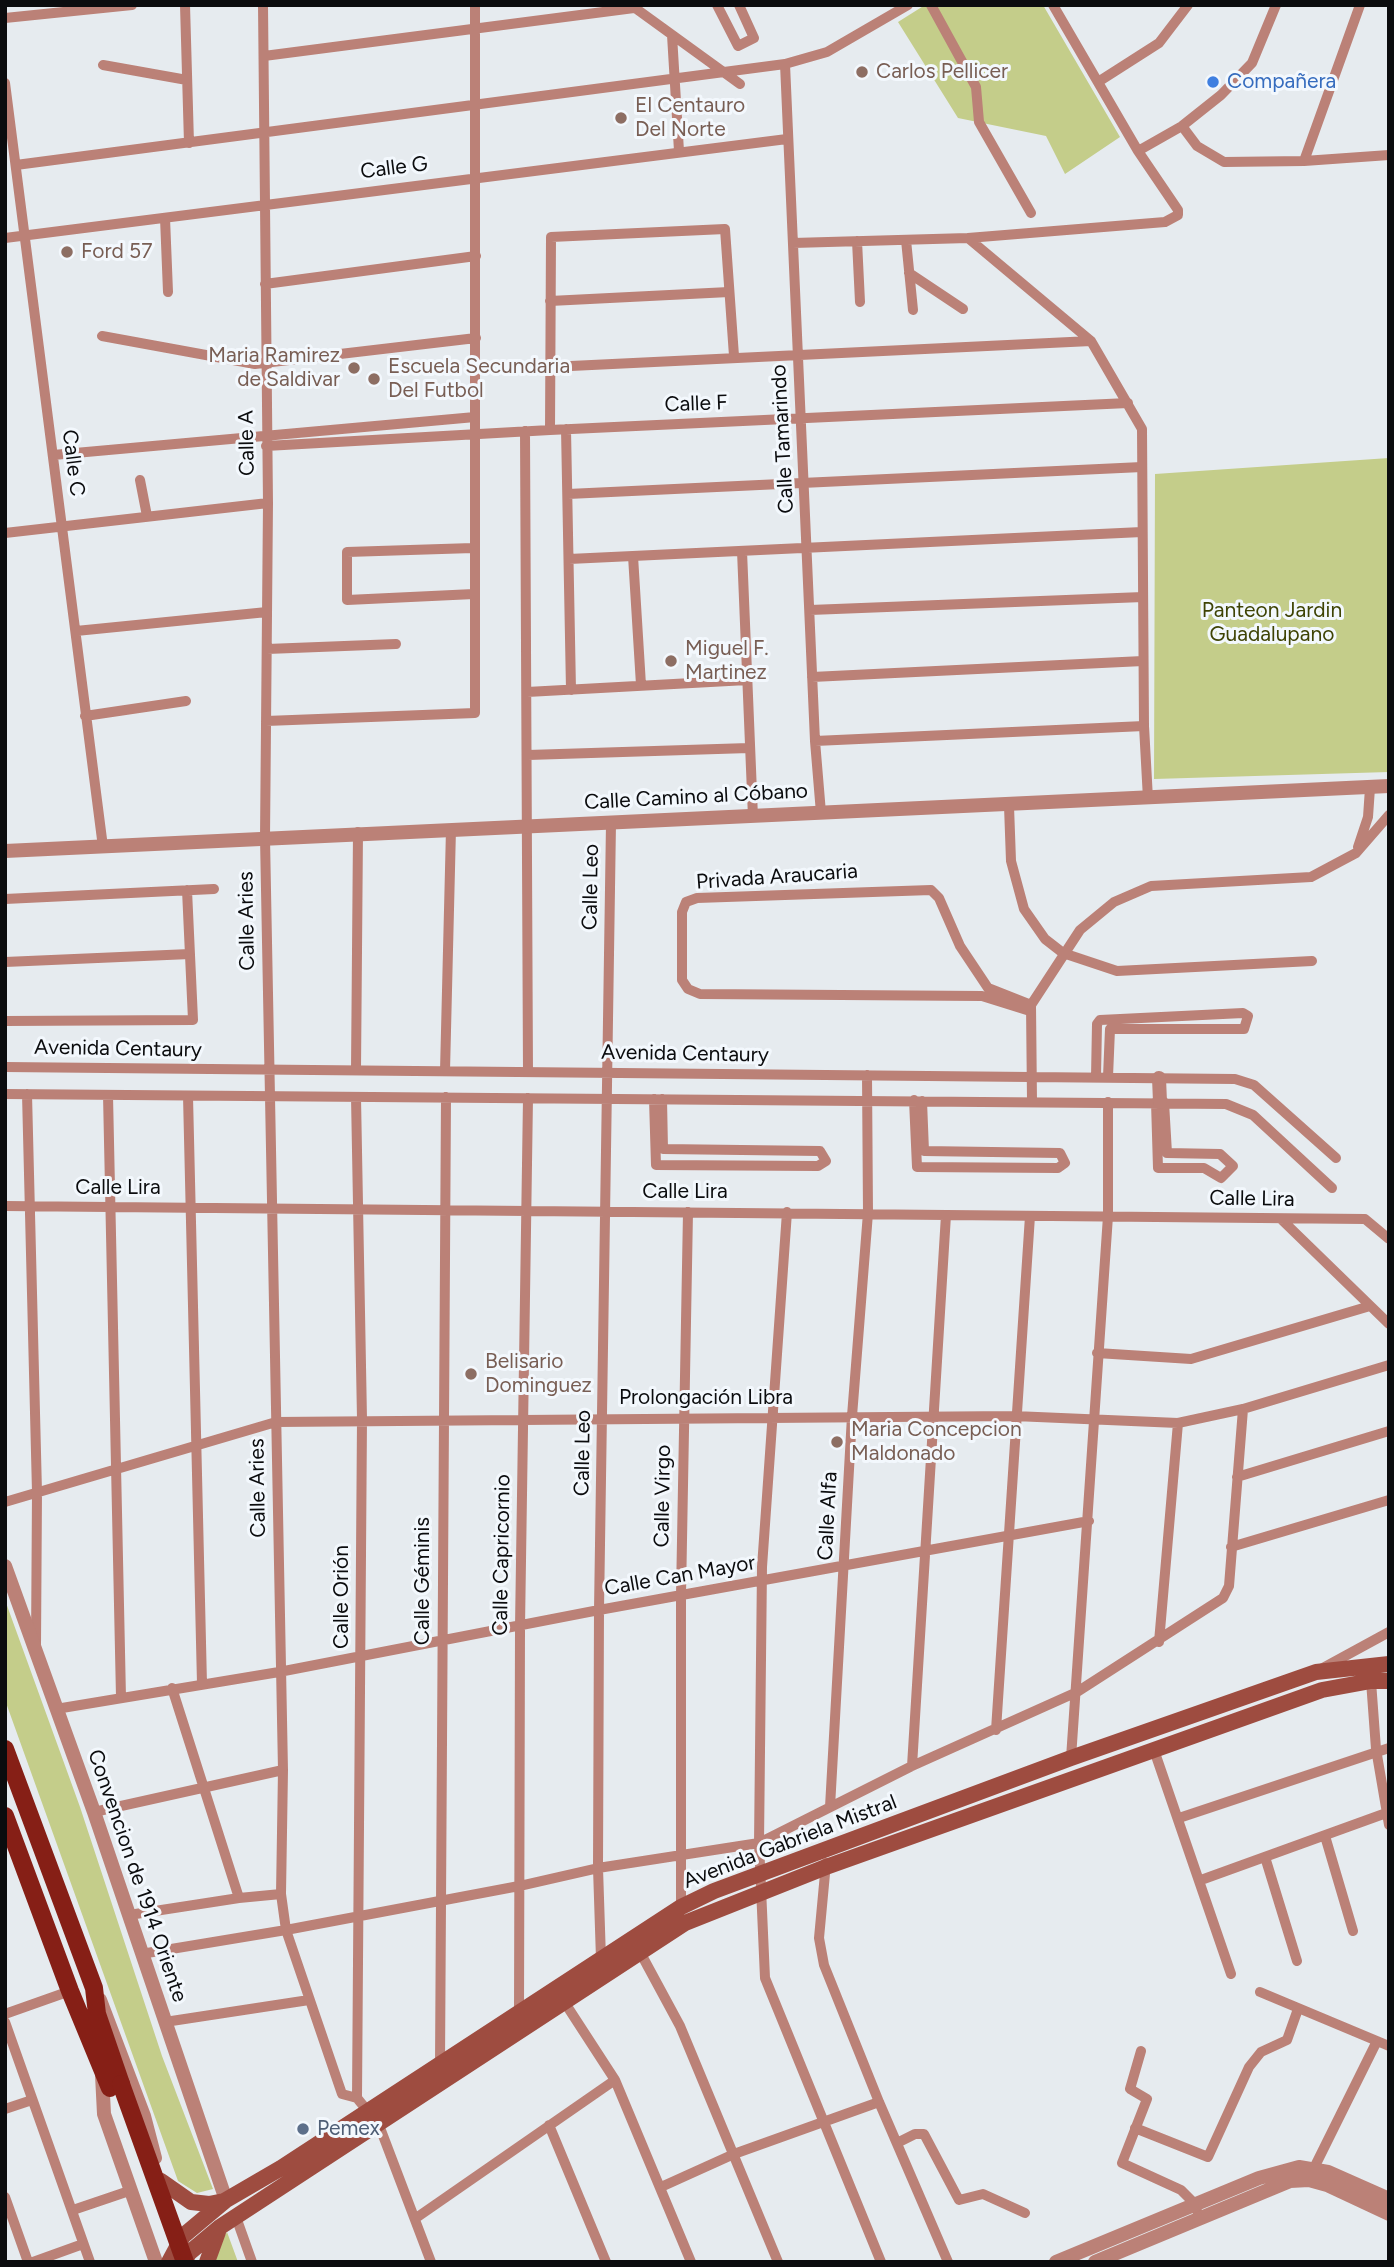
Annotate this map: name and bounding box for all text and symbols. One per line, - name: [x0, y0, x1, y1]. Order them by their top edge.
- place label: Carlos Pellicer: [876, 59, 1008, 85]
- marker: Carlos Pellicer: [854, 64, 870, 80]
- place label: Compañera: [1227, 69, 1336, 95]
- marker: Compañera: [1205, 74, 1221, 90]
- place label: El Centauro Del Norte: [635, 93, 745, 143]
- marker: El Centauro Del Norte: [613, 110, 629, 126]
- street label: Calle G: [359, 151, 429, 185]
- place label: Ford 57: [81, 239, 152, 265]
- marker: Ford 57: [59, 244, 75, 260]
- place label: Maria Ramirez de Saldivar: [208, 343, 340, 393]
- place label: Escuela Secundaria Del Futbol: [388, 354, 570, 404]
- marker: Maria Ramirez de Saldivar: [346, 360, 362, 376]
- street label: Calle Tamarindo: [767, 364, 799, 514]
- marker: Escuela Secundaria Del Futbol: [366, 371, 382, 387]
- street label: Calle F: [664, 390, 728, 418]
- street label: Calle A: [234, 410, 260, 476]
- street label: Calle C: [56, 428, 90, 498]
- park label: Panteon Jardin Guadalupano: [1202, 598, 1342, 648]
- place label: Miguel F. Martinez: [685, 636, 769, 686]
- marker: Miguel F. Martinez: [663, 653, 679, 669]
- street label: Calle Camino al Cóbano: [583, 779, 809, 815]
- street label: Calle Leo: [578, 844, 604, 930]
- street label: Privada Araucaria: [695, 859, 859, 895]
- street label: Calle Aries: [234, 871, 260, 971]
- street label: Avenida Centaury: [34, 1035, 202, 1063]
- street label: Avenida Centaury: [601, 1040, 769, 1068]
- street label: Calle Lira: [75, 1175, 161, 1201]
- street label: Calle Lira: [642, 1179, 728, 1205]
- street label: Calle Lira: [1209, 1186, 1295, 1212]
- place label: Belisario Dominguez: [485, 1349, 592, 1399]
- marker: Belisario Dominguez: [463, 1366, 479, 1382]
- street label: Prolongación Libra: [619, 1385, 793, 1411]
- street label: Calle Leo: [570, 1410, 596, 1496]
- place label: Maria Concepcion Maldonado: [851, 1417, 1022, 1467]
- marker: Maria Concepcion Maldonado: [829, 1434, 845, 1450]
- street label: Calle Aries: [245, 1438, 271, 1538]
- street label: Calle Virgo: [650, 1444, 676, 1548]
- street label: Calle Alfa: [813, 1471, 843, 1561]
- street label: Calle Capricornio: [488, 1474, 516, 1636]
- street label: Calle Géminis: [410, 1517, 436, 1645]
- street label: Calle Orión: [329, 1545, 355, 1649]
- street label: Calle Can Mayor: [603, 1550, 757, 1602]
- street label: Convencion de 1914 Oriente: [82, 1746, 192, 2006]
- street label: Avenida Gabriela Mistral: [680, 1790, 900, 1894]
- place label: Pemex: [317, 2116, 380, 2142]
- marker: Pemex: [295, 2121, 311, 2137]

